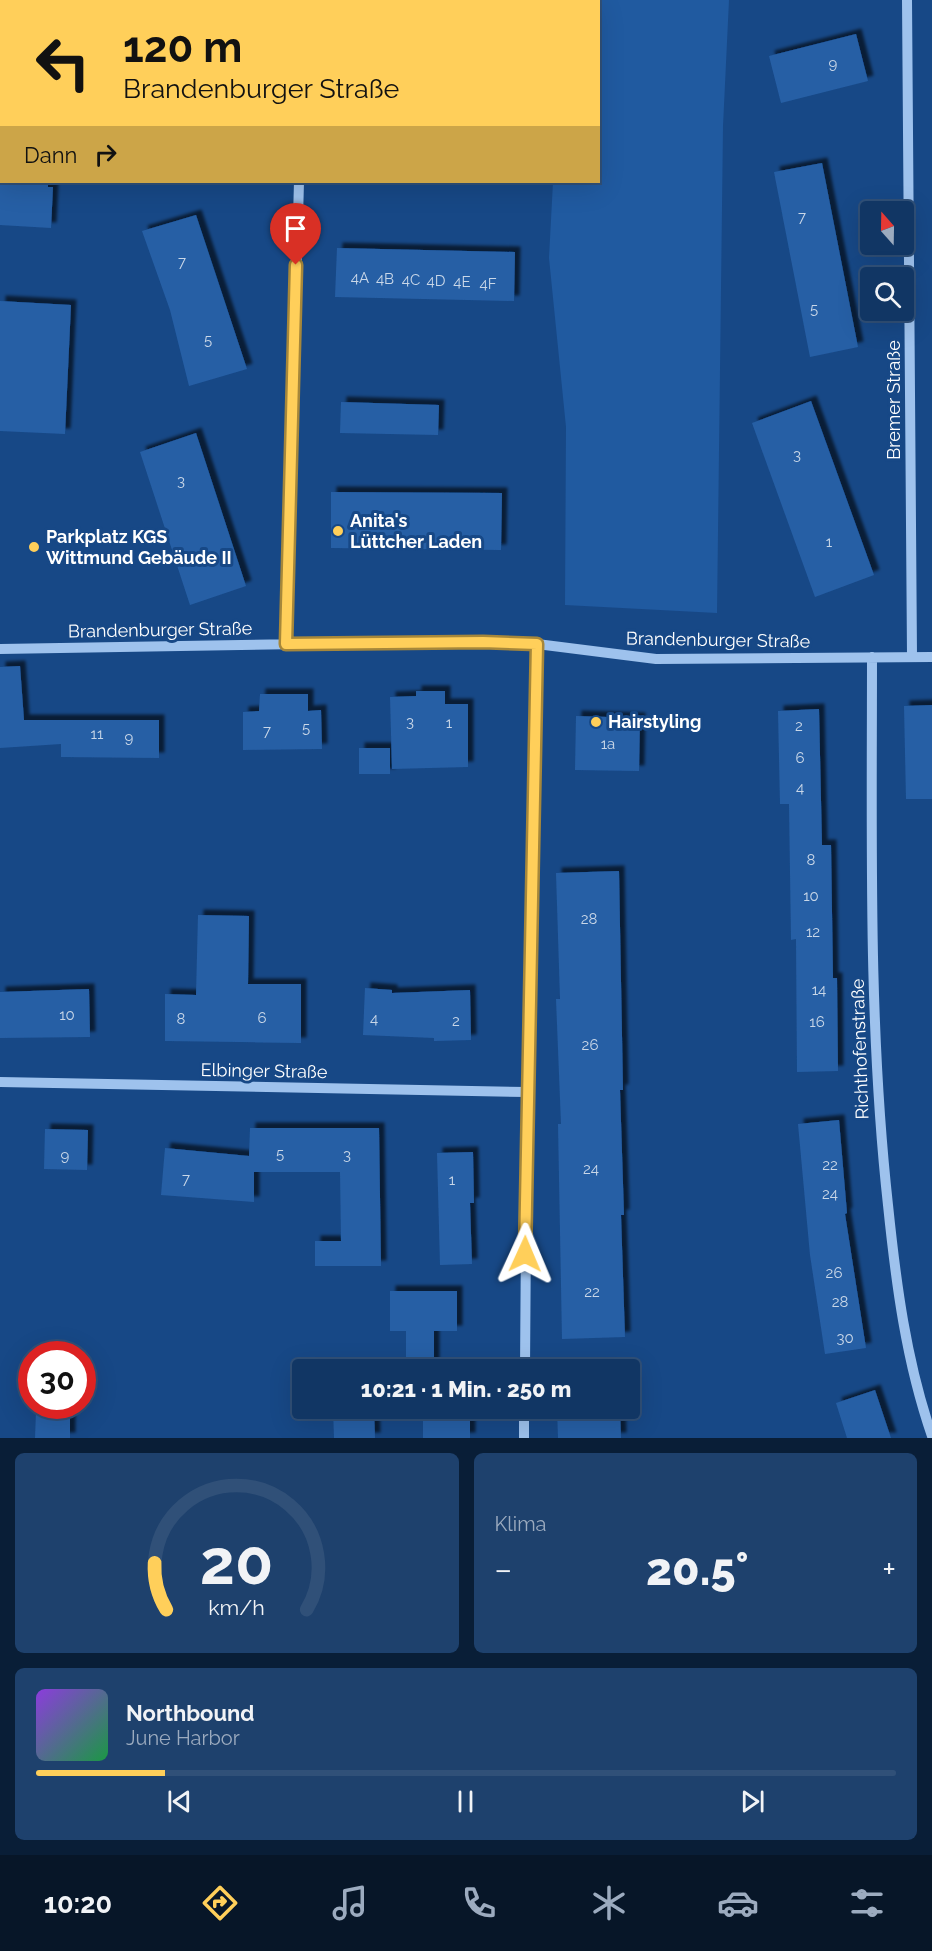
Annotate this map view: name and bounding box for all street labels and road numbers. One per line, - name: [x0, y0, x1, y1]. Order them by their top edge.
- street label: Bremer Straße: [883, 340, 904, 460]
- street label: Brandenburger Straße: [68, 617, 253, 642]
- street label: Brandenburger Straße: [626, 627, 811, 652]
- street label: Richthofenstraße: [847, 978, 872, 1120]
- street label: Elbinger Straße: [200, 1059, 328, 1082]

